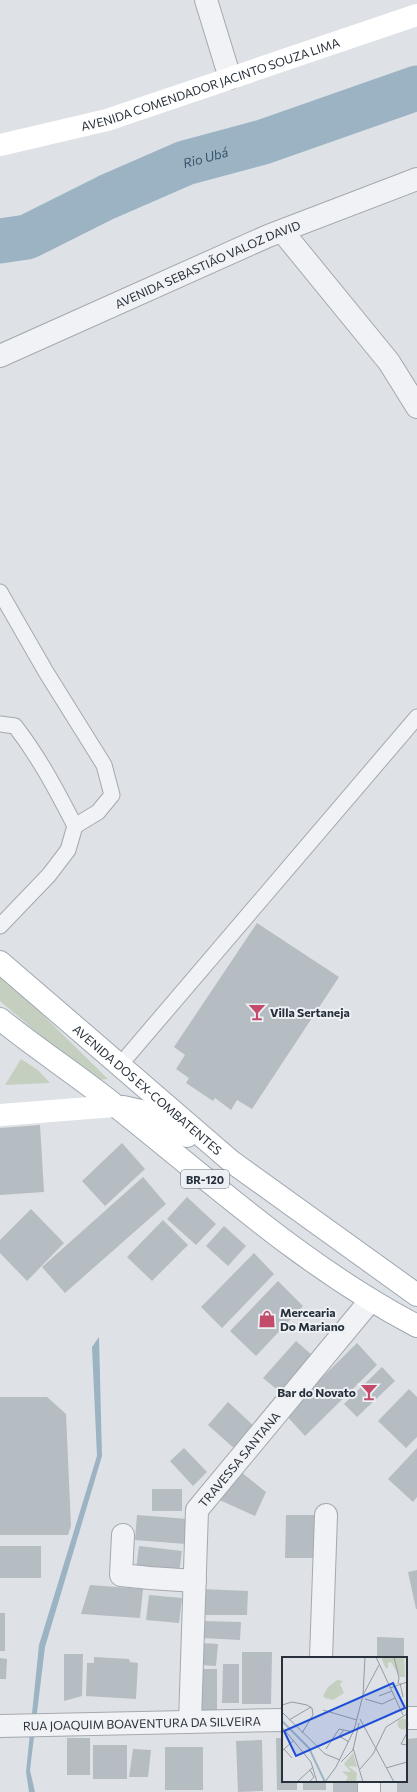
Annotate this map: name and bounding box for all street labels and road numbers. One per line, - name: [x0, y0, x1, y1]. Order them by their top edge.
- street label: AVENIDA COMENDADOR JACINTO SOUZA LIMA: [80, 35, 341, 133]
- street label: AVENIDA SEBASTIÃO VALOZ DAVID: [113, 217, 302, 311]
- street label: AVENIDA DOS EX-COMBATENTES: [70, 1021, 225, 1157]
- road number: BR-120: [181, 1170, 229, 1188]
- street label: TRAVESSA SANTANA: [195, 1409, 283, 1510]
- street label: RUA JOAQUIM BOAVENTURA DA SILVEIRA: [23, 1713, 261, 1733]

